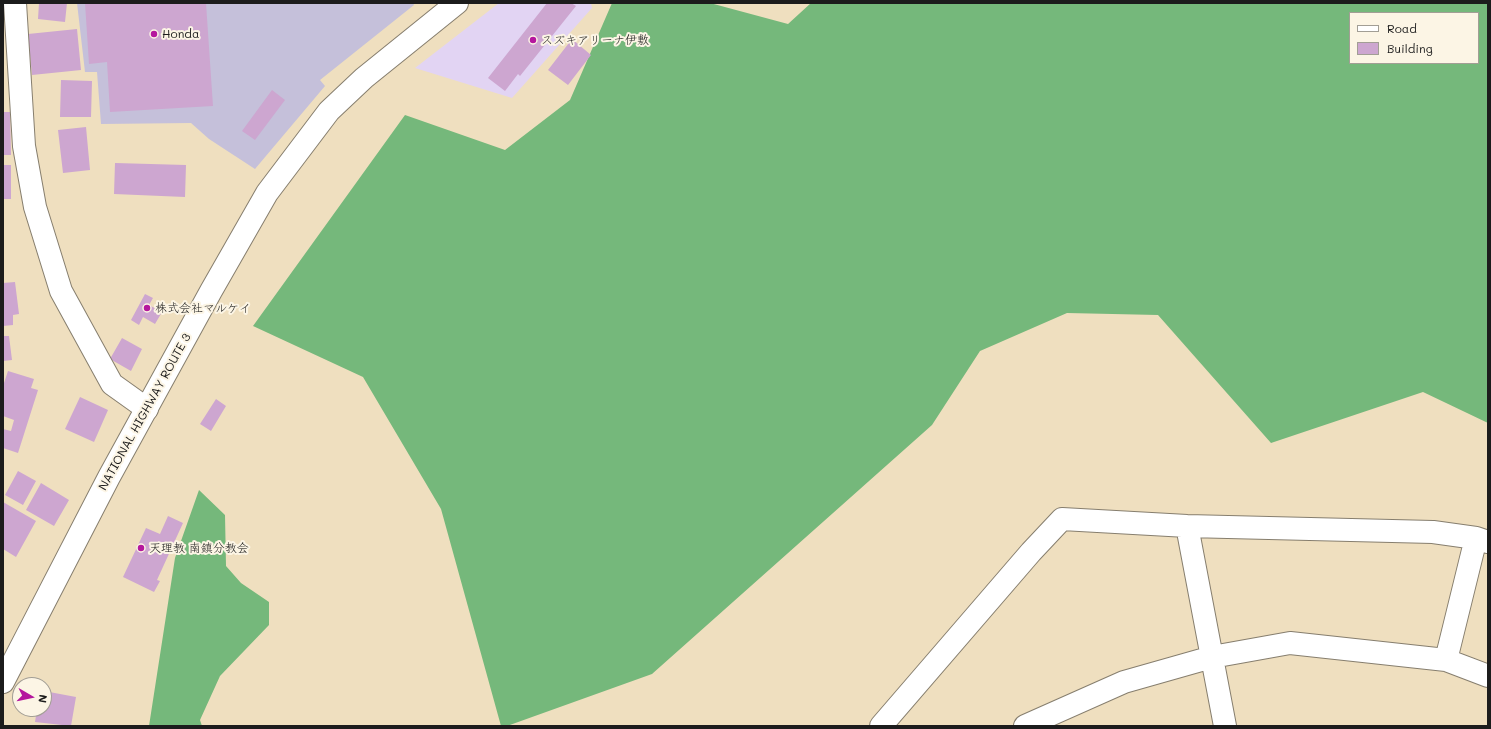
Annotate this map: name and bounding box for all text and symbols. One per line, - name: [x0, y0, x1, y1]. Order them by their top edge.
- legend: [1349, 12, 1479, 64]
- text: Road: [1387, 20, 1417, 36]
- place label: Honda: [162, 27, 199, 41]
- marker: Honda: [149, 29, 159, 39]
- place label: スズキアリーナ伊敷: [541, 33, 649, 47]
- marker: スズキアリーナ伊敷: [528, 35, 538, 45]
- text: Building: [1387, 40, 1433, 56]
- place label: 株式会社マルケイ: [155, 301, 251, 315]
- marker: 株式会社マルケイ: [142, 303, 152, 313]
- street label: NATIONAL HIGHWAY ROUTE 3: [96, 331, 194, 493]
- place label: 天理教 南鎮分教会: [149, 541, 249, 555]
- marker: 天理教 南鎮分教会: [136, 543, 146, 553]
- north arrow: [12, 677, 52, 717]
- text: N: [35, 693, 51, 704]

